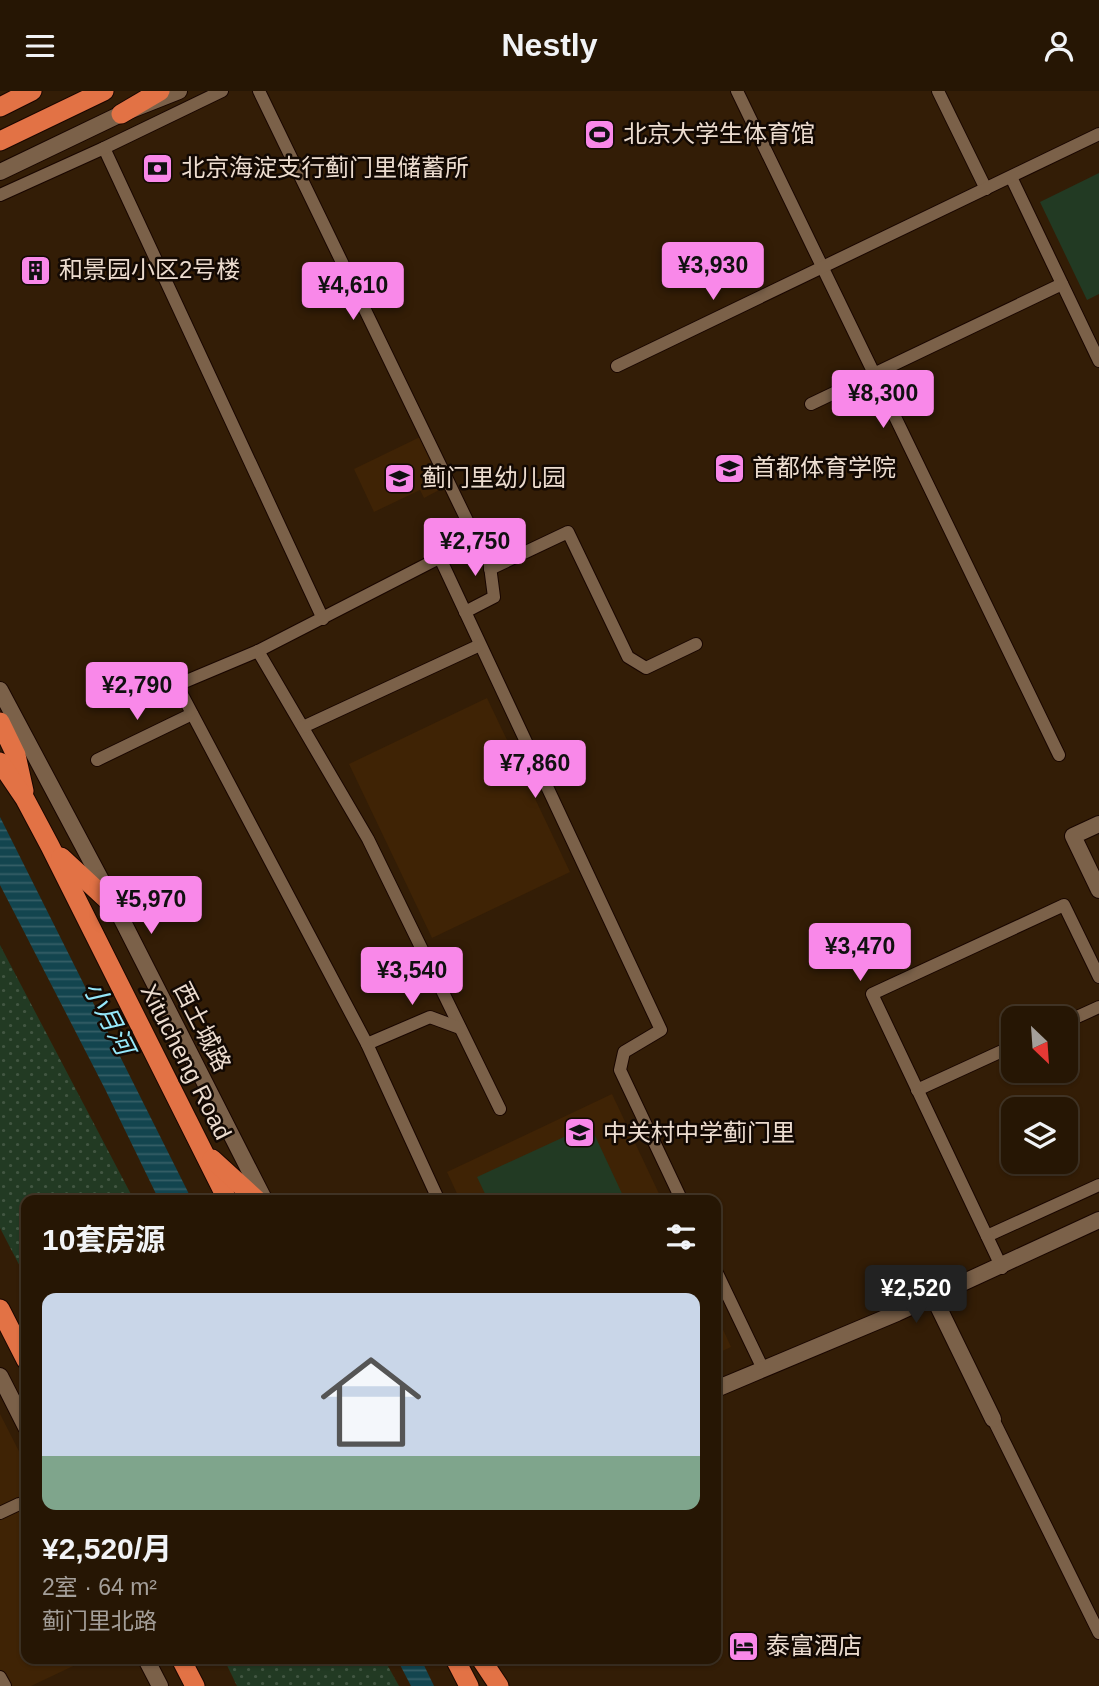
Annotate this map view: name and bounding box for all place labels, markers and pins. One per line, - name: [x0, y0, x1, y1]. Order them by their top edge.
- sports icon: 北京大学生体育馆: [583, 117, 617, 151]
- place label: 北京大学生体育馆: [623, 120, 815, 147]
- bank icon: 北京海淀支行蓟门里储蓄所: [141, 151, 175, 185]
- place label: 北京海淀支行蓟门里储蓄所: [181, 154, 469, 181]
- pin: ¥3,930: [656, 243, 770, 302]
- building icon: 和景园小区2号楼: [19, 253, 53, 287]
- place label: 和景园小区2号楼: [59, 256, 240, 283]
- pin: ¥4,610: [296, 263, 410, 322]
- pin: ¥8,300: [826, 371, 940, 430]
- school or university icon: 首都体育学院: [712, 451, 746, 485]
- place label: 首都体育学院: [752, 454, 896, 481]
- school or university icon: 蓟门里幼儿园: [382, 461, 416, 495]
- place label: 蓟门里幼儿园: [422, 464, 566, 491]
- pin: ¥2,750: [418, 519, 532, 578]
- pin: ¥2,790: [80, 663, 194, 722]
- pin: ¥7,860: [478, 741, 592, 800]
- pin: ¥5,970: [94, 877, 208, 936]
- pin: ¥3,470: [803, 923, 917, 983]
- pin: ¥3,540: [355, 947, 469, 1007]
- school or university icon: 中关村中学蓟门里: [563, 1116, 597, 1150]
- place label: 中关村中学蓟门里: [603, 1119, 795, 1146]
- pin: ¥2,520: [859, 1265, 973, 1325]
- hotel icon: 泰富酒店: [726, 1629, 760, 1663]
- place label: 泰富酒店: [766, 1632, 862, 1659]

